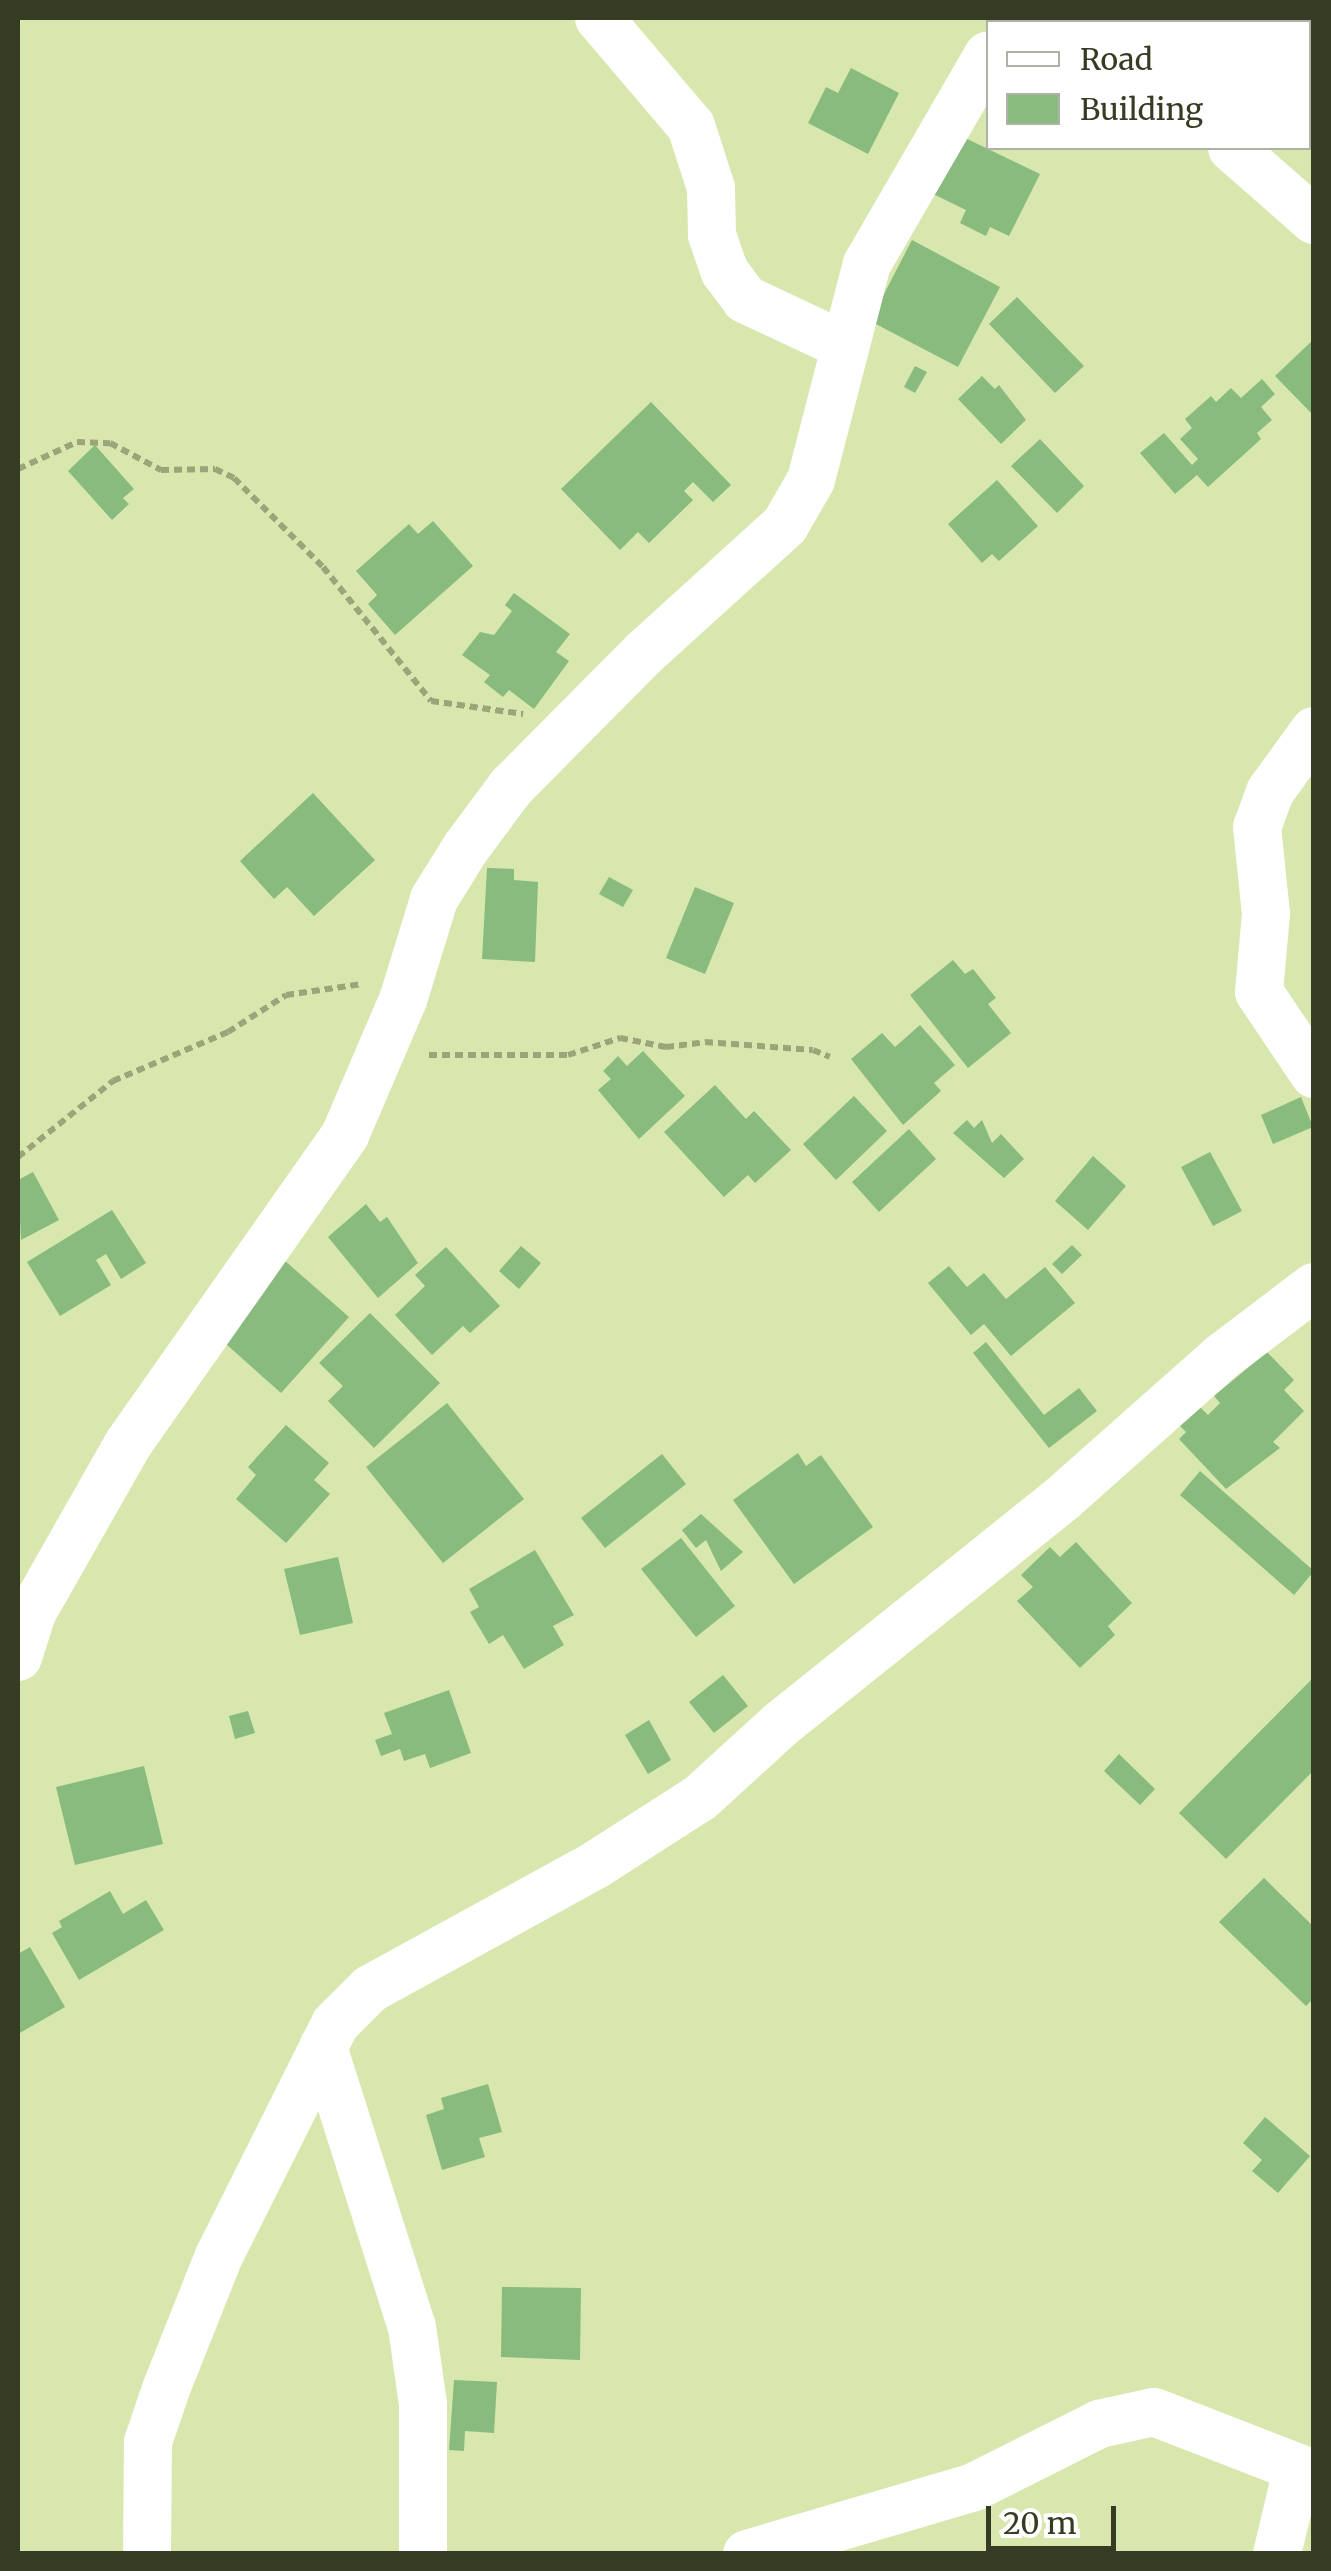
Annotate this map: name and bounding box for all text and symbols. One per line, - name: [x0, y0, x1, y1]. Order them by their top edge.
- legend: [986, 20, 1311, 150]
- text: Road: [1080, 40, 1153, 78]
- text: Building: [1080, 90, 1203, 128]
- scale bar: [991, 2486, 1121, 2548]
- text: 20 m: [1003, 2504, 1076, 2542]

